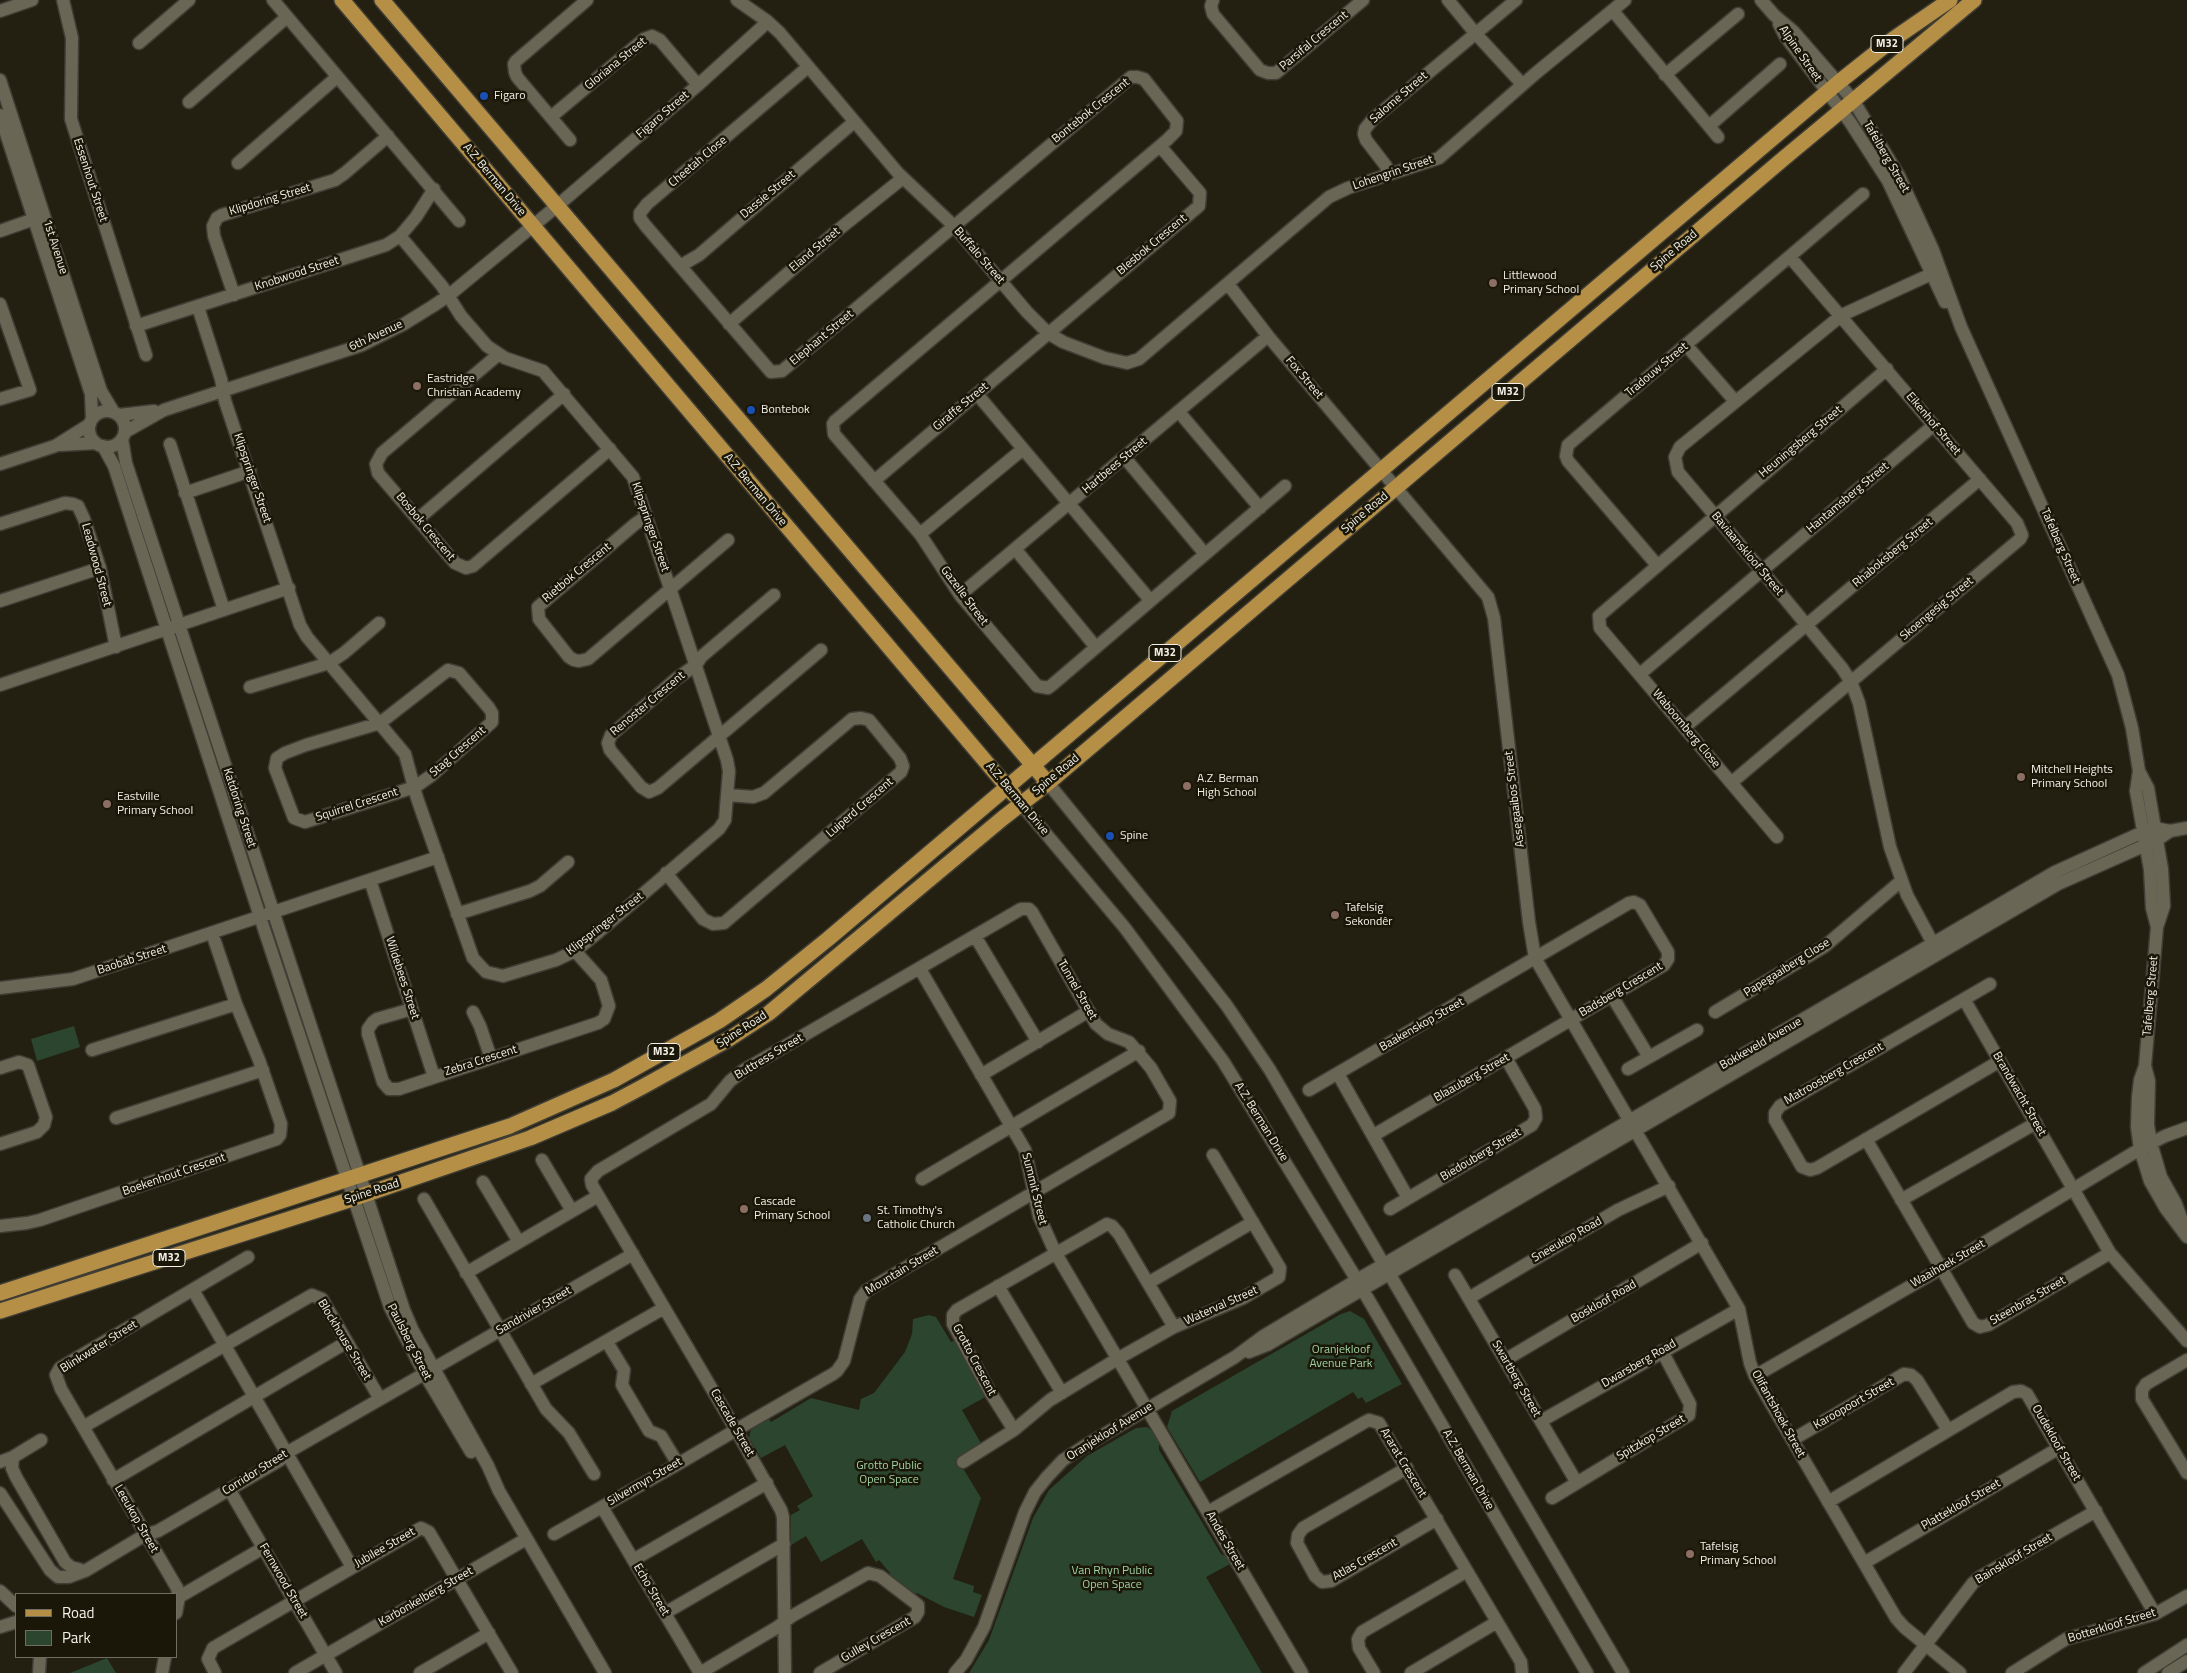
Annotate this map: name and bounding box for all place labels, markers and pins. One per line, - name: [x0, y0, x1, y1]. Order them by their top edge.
- place label: Figaro: [494, 89, 525, 103]
- marker: Figaro: [478, 90, 490, 102]
- place label: Littlewood Primary School: [1503, 269, 1579, 297]
- marker: Littlewood Primary School: [1487, 277, 1499, 289]
- place label: Eastridge Christian Academy: [427, 372, 521, 400]
- marker: Eastridge Christian Academy: [411, 380, 423, 392]
- place label: Bontebok: [761, 403, 810, 417]
- marker: Bontebok: [745, 404, 757, 416]
- place label: Mitchell Heights Primary School: [2031, 763, 2113, 791]
- marker: Mitchell Heights Primary School: [2015, 771, 2027, 783]
- place label: A.Z. Berman High School: [1197, 772, 1258, 800]
- marker: A.Z. Berman High School: [1181, 780, 1193, 792]
- place label: Eastville Primary School: [117, 790, 193, 818]
- marker: Eastville Primary School: [101, 798, 113, 810]
- place label: Spine: [1120, 829, 1148, 843]
- marker: Spine: [1104, 830, 1116, 842]
- place label: Tafelsig Sekondêr: [1345, 901, 1392, 929]
- marker: Tafelsig Sekondêr: [1329, 909, 1341, 921]
- place label: Cascade Primary School: [754, 1195, 830, 1223]
- marker: Cascade Primary School: [738, 1203, 750, 1215]
- place label: St. Timothy's Catholic Church: [877, 1204, 955, 1232]
- marker: St. Timothy's Catholic Church: [861, 1212, 873, 1224]
- place label: Tafelsig Primary School: [1700, 1540, 1776, 1568]
- marker: Tafelsig Primary School: [1684, 1548, 1696, 1560]

